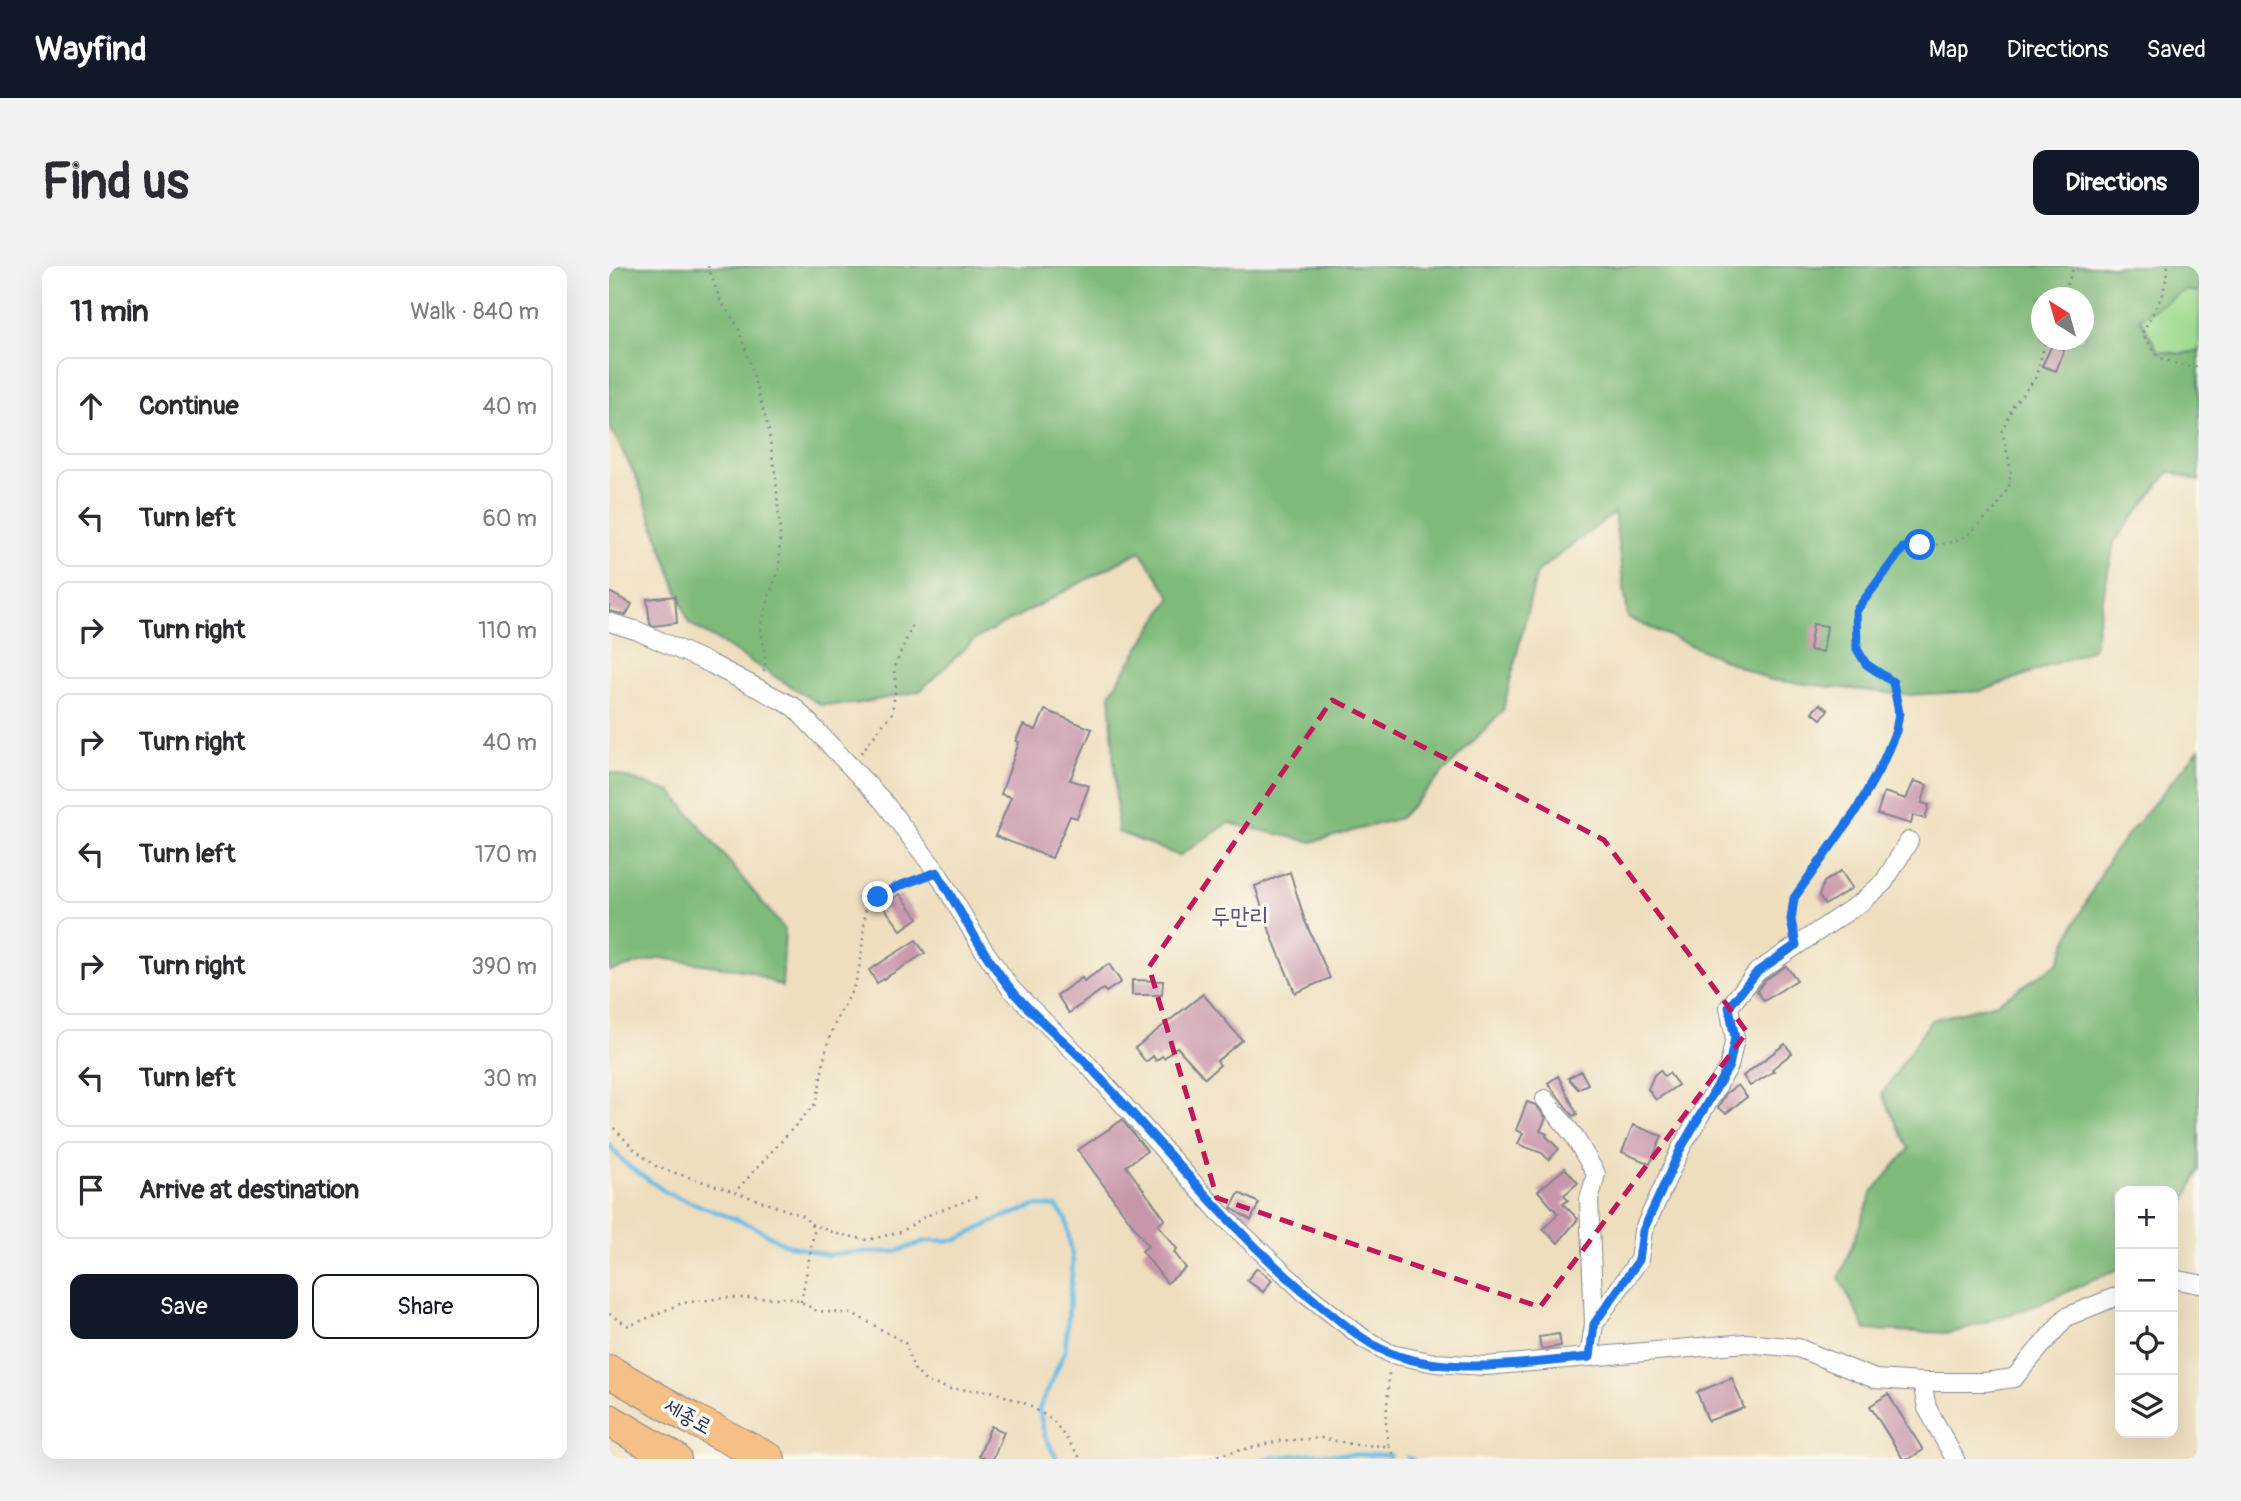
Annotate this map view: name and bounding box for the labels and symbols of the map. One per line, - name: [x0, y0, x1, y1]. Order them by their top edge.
- north arrow: [2031, 287, 2094, 350]
- route start: [1904, 529, 1935, 560]
- route end: [862, 881, 893, 912]
- district label: 두만리: [1211, 902, 1269, 931]
- street label: 세종로: [659, 1392, 716, 1441]

